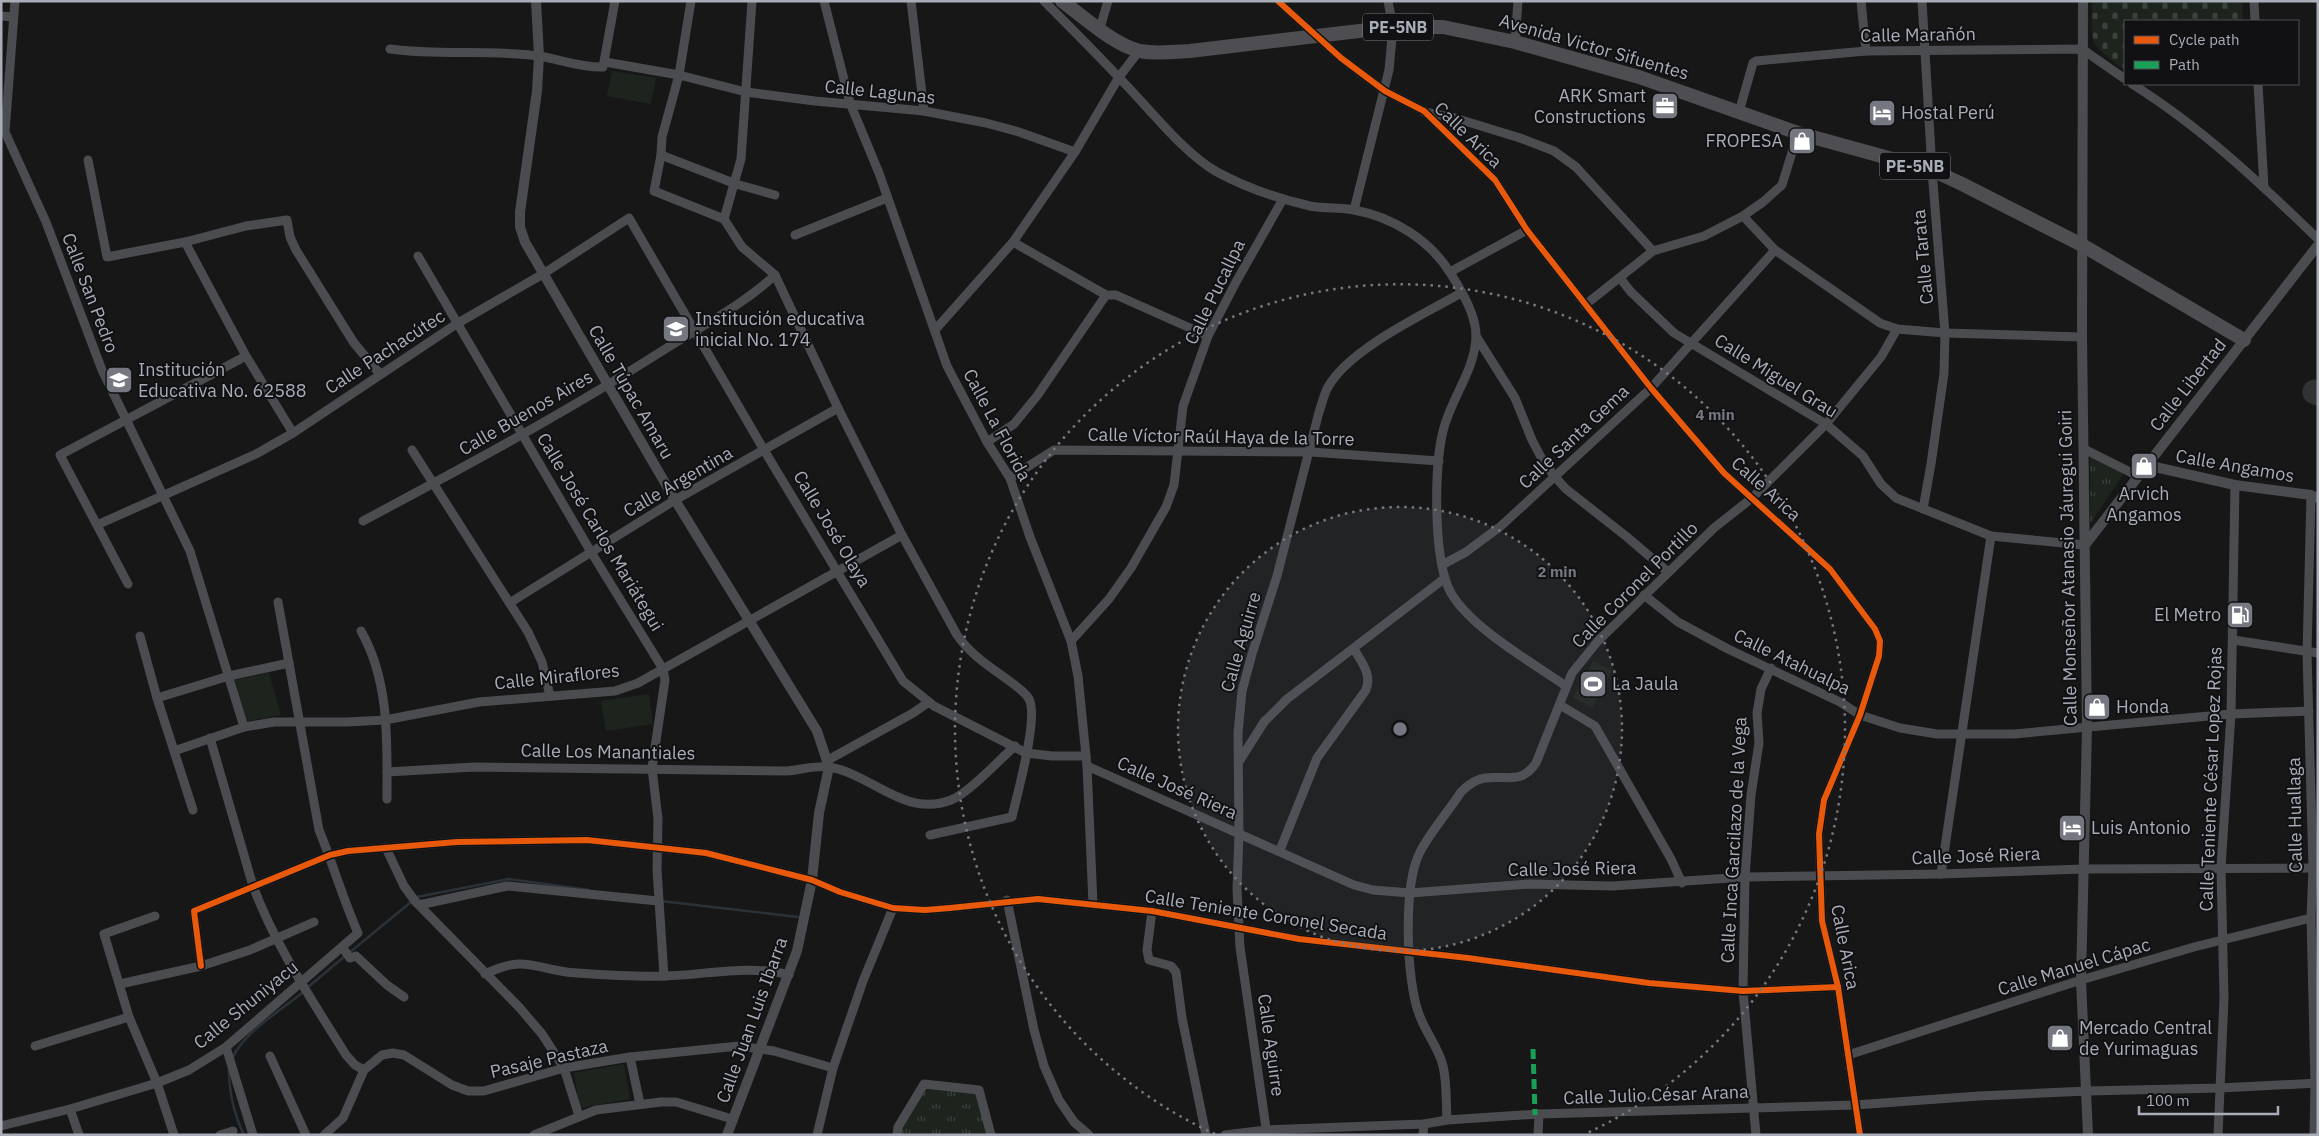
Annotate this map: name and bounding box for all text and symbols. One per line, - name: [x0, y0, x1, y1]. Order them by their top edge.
- street label: Avenida Victor Sifuentes: [1497, 8, 1692, 85]
- road number: PE-5NB: [1363, 14, 1433, 41]
- legend: [2124, 20, 2299, 85]
- street label: Calle Marañón: [1860, 22, 1976, 47]
- text: Cycle path: [2169, 30, 2240, 49]
- text: Path: [2169, 55, 2200, 74]
- street label: Calle Lagunas: [823, 74, 937, 109]
- place label: ARK Smart Constructions: [1534, 84, 1646, 128]
- office icon: ARK Smart Constructions: [1650, 91, 1680, 121]
- street label: Calle Arica: [1429, 97, 1508, 173]
- hotel icon: Hostal Perú: [1867, 98, 1897, 128]
- place label: Hostal Perú: [1901, 101, 1995, 124]
- shop icon: FROPESA: [1787, 126, 1817, 156]
- place label: FROPESA: [1705, 129, 1783, 152]
- road number: PE-5NB: [1880, 153, 1950, 180]
- street label: Calle Tarata: [1907, 208, 1938, 306]
- street label: Calle San Pedro: [57, 230, 124, 356]
- street label: Calle Pucallpa: [1179, 235, 1250, 348]
- street label: Calle Pachacútec: [320, 304, 449, 399]
- place label: Institución educativa inicial No. 174: [695, 307, 865, 351]
- school or university icon: Institución educativa inicial No. 174: [661, 314, 691, 344]
- street label: Calle Túpac Amaru: [584, 320, 679, 463]
- street label: Calle Miguel Grau: [1710, 328, 1842, 423]
- street label: Calle Libertad: [2144, 334, 2231, 436]
- place label: Institución Educativa No. 62588: [138, 358, 307, 402]
- school or university icon: Institución Educativa No. 62588: [104, 365, 134, 395]
- street label: Calle Buenos Aires: [455, 365, 597, 460]
- street label: Calle La Florida: [958, 365, 1037, 485]
- street label: Calle Santa Gema: [1514, 379, 1634, 494]
- text: 4 min: [1695, 405, 1735, 424]
- street label: Calle Monseñor Atanasio Jáuregui Goiri: [2053, 410, 2082, 726]
- street label: Calle Víctor Raúl Haya de la Torre: [1087, 423, 1355, 450]
- street label: Calle José Carlos Mariátegui: [532, 428, 669, 635]
- street label: Calle Argentina: [619, 441, 737, 522]
- street label: Calle Angamos: [2174, 444, 2296, 487]
- street label: Calle Arica: [1727, 451, 1806, 526]
- shop icon: Arvich Angamos: [2129, 451, 2159, 481]
- street label: Calle José Olaya: [789, 466, 877, 592]
- place label: Arvich Angamos: [2106, 482, 2182, 526]
- street label: Calle Coronel Portillo: [1567, 517, 1703, 653]
- text: 2 min: [1537, 562, 1577, 581]
- street label: Calle Aguirre: [1215, 589, 1266, 695]
- fuel station icon: El Metro: [2225, 600, 2255, 630]
- place label: El Metro: [2154, 603, 2221, 626]
- street label: Calle Atahualpa: [1730, 623, 1855, 700]
- street label: Calle Teniente César Lopez Rojas: [2194, 646, 2227, 912]
- street label: Calle Miraflores: [493, 658, 621, 695]
- sports icon: La Jaula: [1578, 669, 1608, 699]
- place label: La Jaula: [1612, 672, 1679, 695]
- shop icon: Honda: [2082, 692, 2112, 722]
- place label: Honda: [2116, 695, 2169, 718]
- street label: Calle Inca Garcilazo de la Vega: [1716, 716, 1751, 964]
- centre of rings: [1391, 720, 1409, 738]
- street label: Calle Los Manantiales: [520, 738, 696, 765]
- street label: Calle José Riera: [1114, 751, 1241, 824]
- street label: Calle Huallaga: [2282, 757, 2307, 873]
- hotel icon: Luis Antonio: [2057, 813, 2087, 843]
- place label: Luis Antonio: [2091, 816, 2190, 839]
- street label: Calle José Riera: [1911, 842, 2041, 869]
- street label: Calle José Riera: [1507, 856, 1637, 881]
- street label: Calle Teniente Coronel Secada: [1143, 884, 1389, 945]
- street label: Calle Arica: [1826, 903, 1865, 992]
- street label: Calle Manuel Cápac: [1995, 932, 2153, 1001]
- street label: Calle Juan Luis Ibarra: [711, 933, 792, 1106]
- street label: Calle Shuniyacu: [189, 955, 303, 1054]
- street label: Calle Aguirre: [1253, 992, 1290, 1098]
- place label: Mercado Central de Yurimaguas: [2079, 1016, 2212, 1060]
- shop icon: Mercado Central de Yurimaguas: [2045, 1023, 2075, 1053]
- street label: Pasaje Pastaza: [488, 1034, 610, 1083]
- street label: Calle Julio César Arana: [1563, 1080, 1749, 1109]
- scale bar: [2139, 1084, 2278, 1116]
- text: 100 m: [2146, 1091, 2190, 1110]

